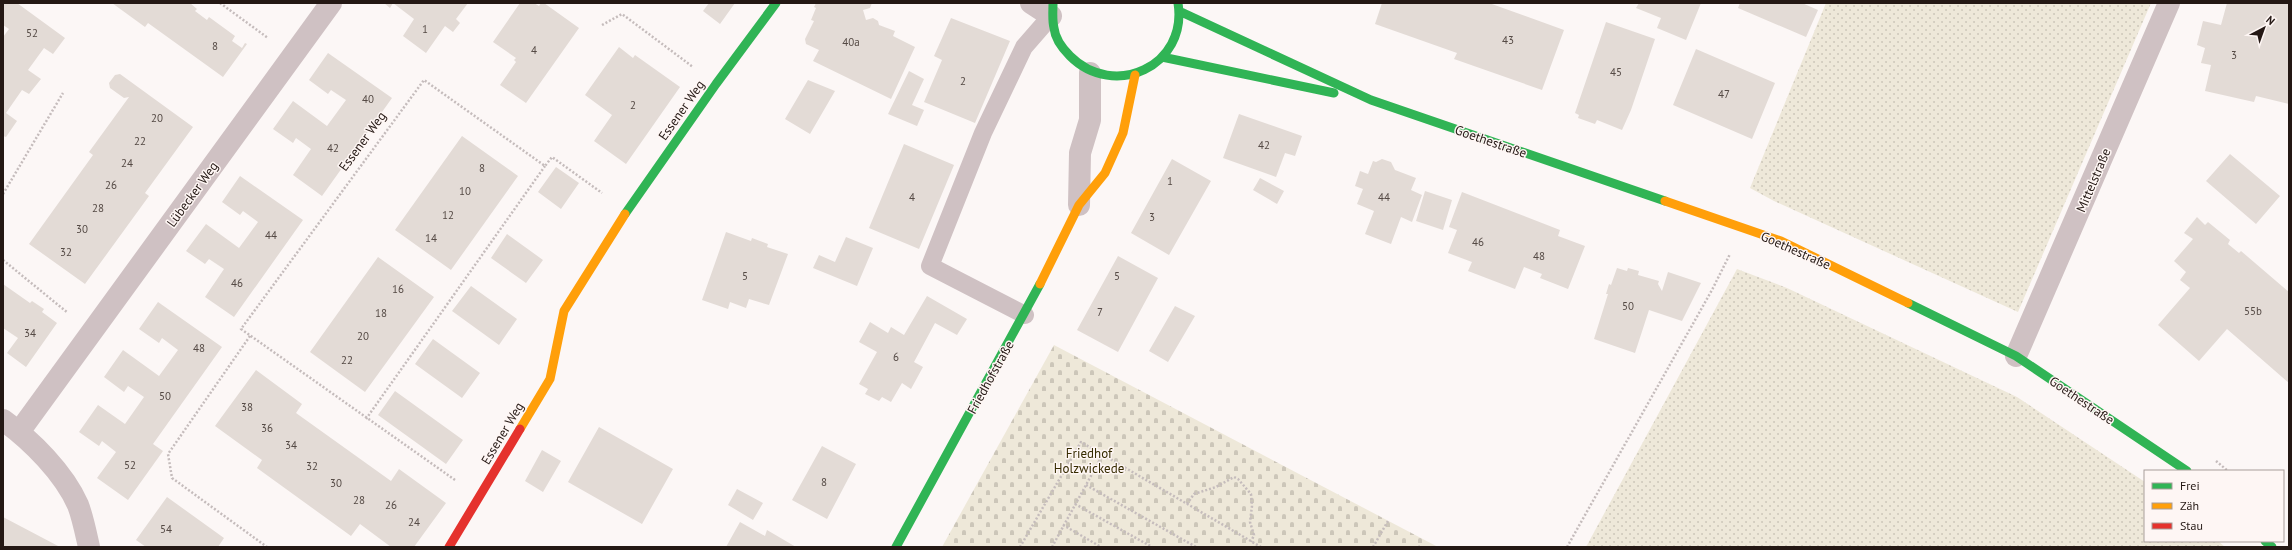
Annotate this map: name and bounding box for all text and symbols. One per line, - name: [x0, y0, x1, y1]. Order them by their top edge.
- north arrow: [2244, 8, 2284, 48]
- text: N: [2263, 13, 2278, 28]
- house number: 1: [422, 22, 428, 36]
- house number: 52: [26, 26, 38, 40]
- house number: 43: [1502, 33, 1514, 47]
- house number: 40a: [842, 35, 860, 49]
- house number: 8: [212, 39, 218, 53]
- house number: 4: [531, 43, 537, 57]
- house number: 3: [2231, 48, 2237, 62]
- house number: 45: [1610, 65, 1622, 79]
- house number: 2: [960, 74, 966, 88]
- street label: Essener Weg: [655, 77, 708, 144]
- house number: 47: [1718, 87, 1730, 101]
- house number: 40: [362, 92, 374, 106]
- house number: 2: [630, 98, 636, 112]
- street label: Essener Weg: [335, 108, 390, 174]
- house number: 20: [151, 111, 163, 125]
- street label: Goethestraße: [1453, 121, 1529, 162]
- house number: 22: [134, 134, 146, 148]
- house number: 42: [1258, 138, 1270, 152]
- house number: 42: [327, 141, 339, 155]
- street label: Mittelstraße: [2072, 146, 2115, 215]
- house number: 24: [121, 156, 133, 170]
- street label: Lübecker Weg: [163, 158, 222, 230]
- house number: 8: [479, 161, 485, 175]
- house number: 1: [1167, 174, 1173, 188]
- house number: 26: [105, 178, 117, 192]
- house number: 10: [459, 184, 471, 198]
- house number: 4: [909, 190, 915, 204]
- house number: 44: [1378, 190, 1390, 204]
- house number: 28: [92, 201, 104, 215]
- house number: 12: [442, 208, 454, 222]
- house number: 3: [1149, 210, 1155, 224]
- house number: 30: [76, 222, 88, 236]
- street label: Goethestraße: [1758, 227, 1833, 273]
- house number: 44: [265, 228, 277, 242]
- house number: 14: [425, 231, 437, 245]
- house number: 46: [1472, 235, 1484, 249]
- house number: 32: [60, 245, 72, 259]
- house number: 48: [1533, 249, 1545, 263]
- house number: 5: [742, 269, 748, 283]
- house number: 5: [1114, 269, 1120, 283]
- house number: 46: [231, 276, 243, 290]
- house number: 16: [392, 282, 404, 296]
- house number: 50: [1622, 299, 1634, 313]
- house number: 55b: [2244, 304, 2262, 318]
- house number: 7: [1097, 305, 1103, 319]
- house number: 18: [375, 306, 387, 320]
- house number: 34: [24, 326, 36, 340]
- house number: 20: [357, 329, 369, 343]
- street label: Friedhofstraße: [963, 338, 1018, 417]
- house number: 48: [193, 341, 205, 355]
- house number: 6: [893, 350, 899, 364]
- house number: 22: [341, 353, 353, 367]
- street label: Goethestraße: [2046, 372, 2117, 428]
- house number: 50: [159, 389, 171, 403]
- street label: Essener Weg: [477, 399, 528, 467]
- house number: 38: [241, 400, 253, 414]
- house number: 36: [261, 421, 273, 435]
- house number: 34: [285, 438, 297, 452]
- park label: Friedhof Holzwickede: [1054, 445, 1124, 477]
- house number: 52: [124, 458, 136, 472]
- house number: 32: [306, 459, 318, 473]
- legend: [2144, 470, 2284, 542]
- house number: 8: [821, 475, 827, 489]
- house number: 30: [330, 476, 342, 490]
- text: Frei: [2180, 478, 2200, 493]
- house number: 28: [353, 493, 365, 507]
- house number: 26: [385, 498, 397, 512]
- text: Zäh: [2180, 498, 2199, 513]
- house number: 24: [408, 515, 420, 529]
- text: Stau: [2180, 518, 2203, 533]
- house number: 54: [160, 522, 172, 536]

